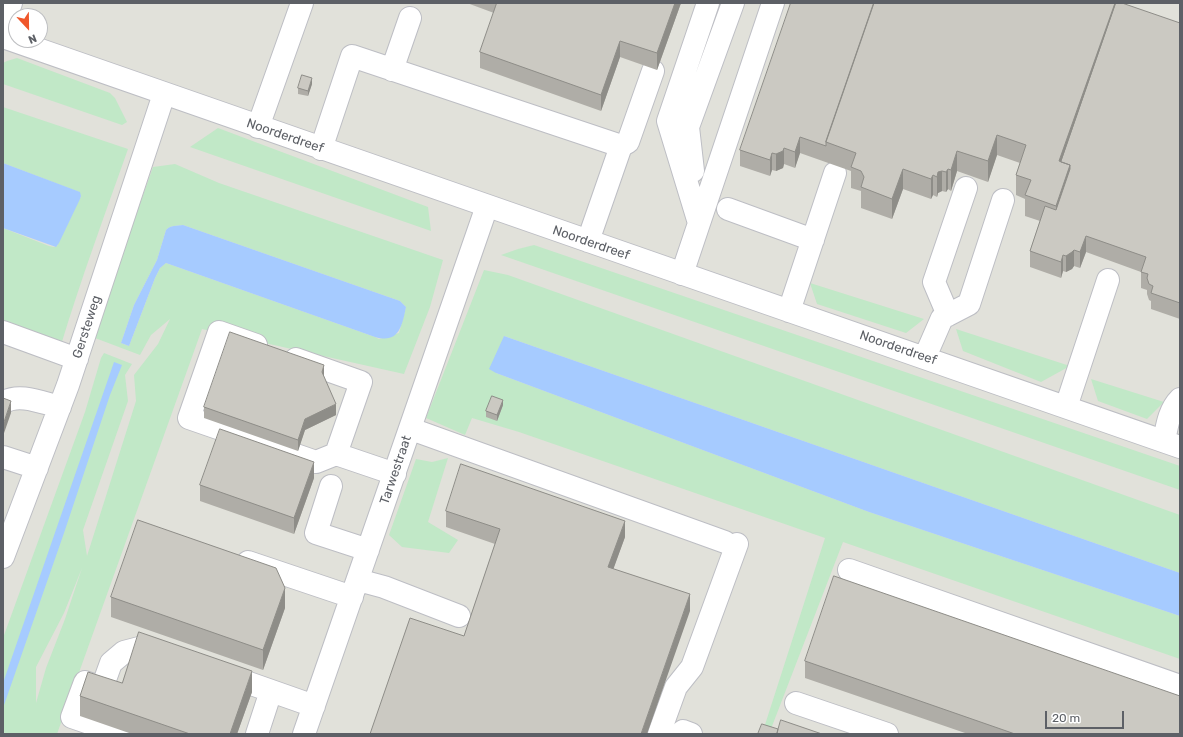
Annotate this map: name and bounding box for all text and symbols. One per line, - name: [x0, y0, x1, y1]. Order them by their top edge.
- north arrow: [8, 8, 48, 48]
- text: N: [26, 31, 38, 46]
- street label: Noorderdreef: [244, 115, 326, 157]
- street label: Noorderdreef: [550, 222, 632, 264]
- street label: Gersteweg: [70, 294, 104, 360]
- street label: Noorderdreef: [857, 327, 939, 369]
- street label: Tarwestraat: [377, 433, 415, 507]
- scale bar: [1047, 703, 1126, 729]
- text: 20 m: [1052, 711, 1080, 725]

